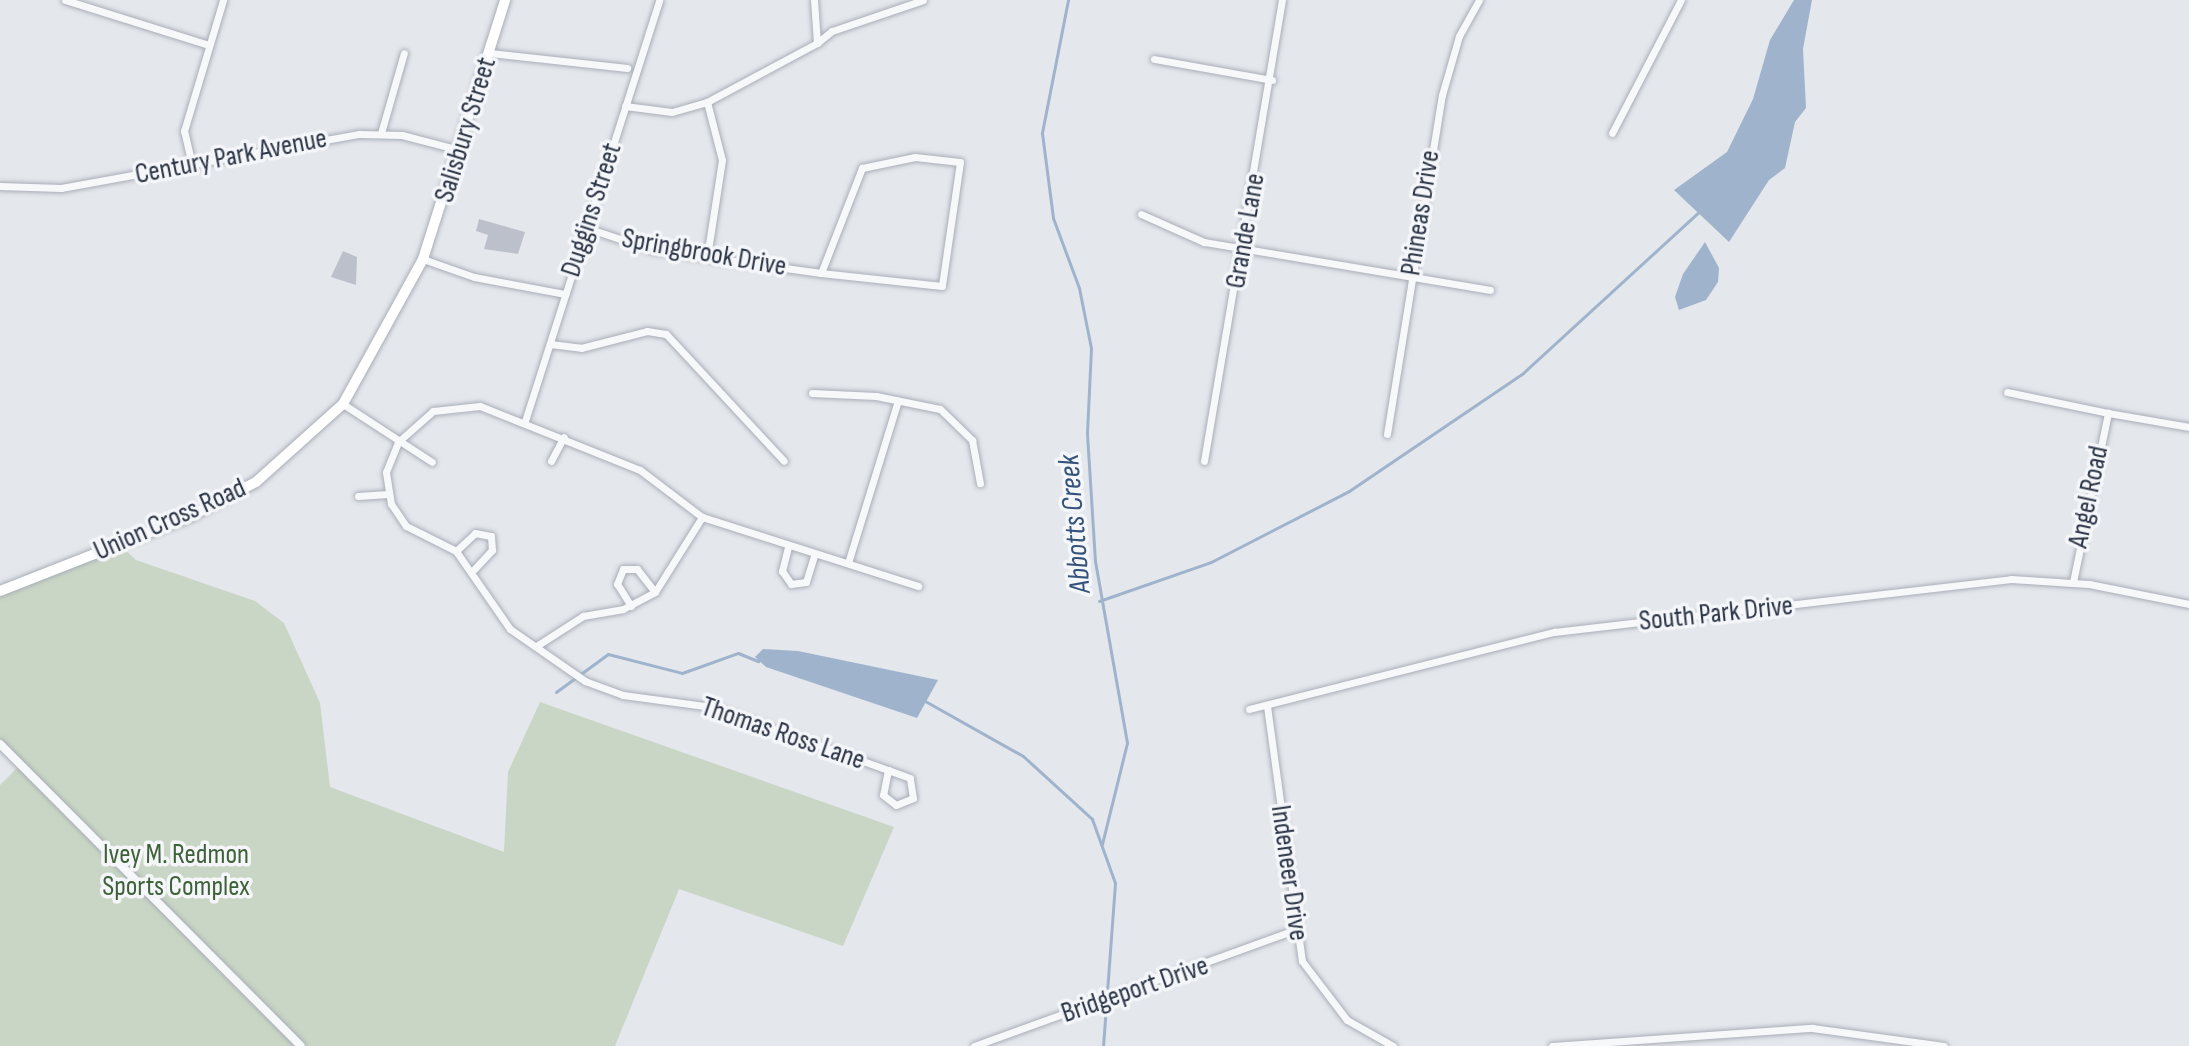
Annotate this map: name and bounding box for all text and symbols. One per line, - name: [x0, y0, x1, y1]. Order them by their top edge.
- street label: Salisbury Street: [428, 53, 504, 207]
- street label: Century Park Avenue: [132, 122, 330, 192]
- street label: Duggins Street: [555, 139, 629, 281]
- street label: Phineas Drive: [1395, 148, 1447, 278]
- street label: Grande Lane: [1219, 171, 1273, 291]
- street label: Springbrook Drive: [619, 222, 789, 284]
- street label: Angel Road: [2062, 443, 2116, 551]
- water label: Abbotts Creek: [1051, 453, 1099, 595]
- street label: Union Cross Road: [89, 472, 251, 568]
- street label: South Park Drive: [1637, 589, 1795, 639]
- street label: Thomas Ross Lane: [697, 690, 869, 778]
- street label: Indeneer Drive: [1263, 803, 1315, 943]
- park label: Ivey M. Redmon Sports Complex: [102, 838, 250, 904]
- street label: Bridgeport Drive: [1057, 949, 1213, 1031]

